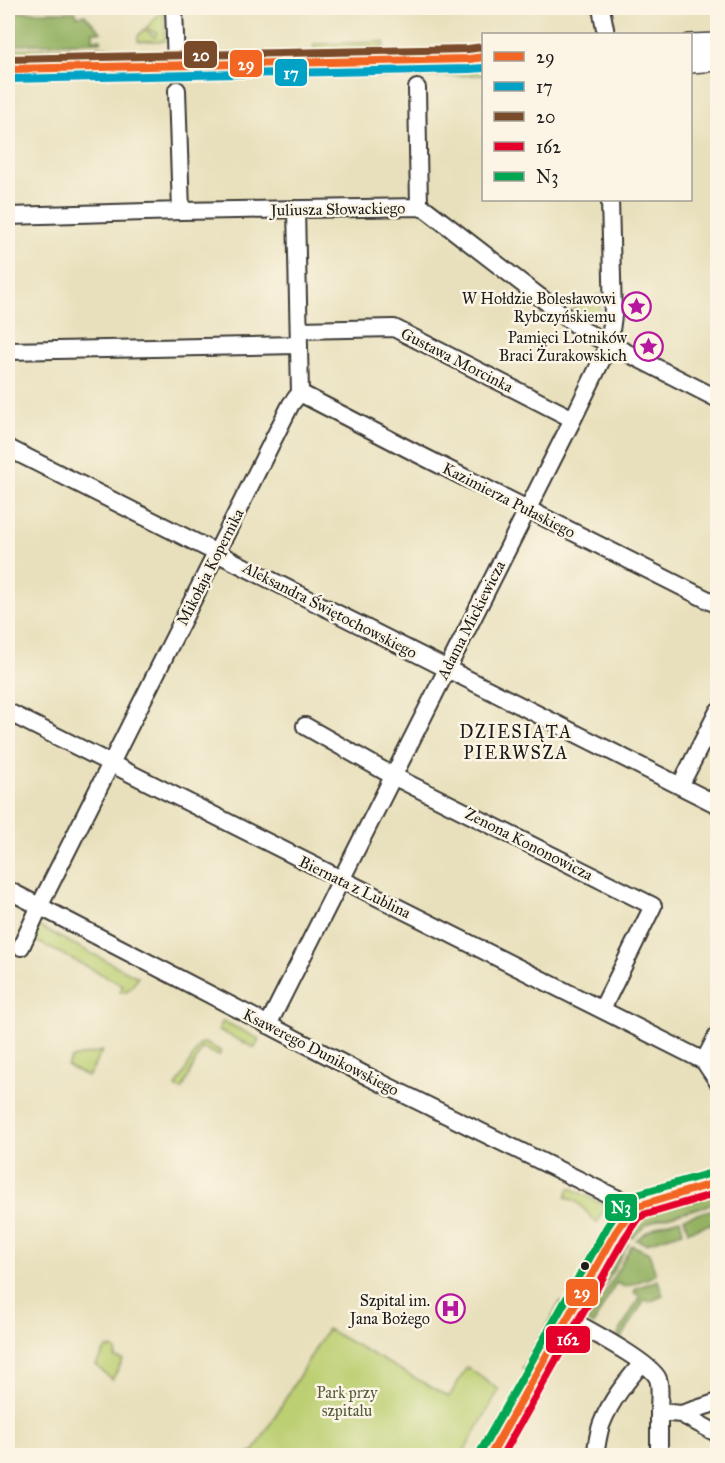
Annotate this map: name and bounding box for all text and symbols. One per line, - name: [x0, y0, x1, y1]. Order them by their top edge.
- legend: [482, 33, 692, 201]
- line badge: 20: [183, 40, 218, 69]
- text: 20: [192, 46, 210, 65]
- text: 29: [536, 46, 555, 68]
- line badge: 29: [229, 49, 263, 78]
- text: 29: [238, 55, 254, 75]
- line badge: 17: [274, 58, 308, 87]
- text: 17: [284, 64, 299, 83]
- text: 17: [536, 76, 553, 98]
- text: 20: [536, 106, 555, 128]
- text: 162: [536, 136, 561, 158]
- text: N3: [536, 166, 558, 188]
- street label: Juliusza Słowackiego: [268, 198, 406, 221]
- place label: W Hołdzie Bolesławowi Rybczyńskiemu: [462, 289, 617, 326]
- place icon: W Hołdzie Bolesławowi Rybczyńskiemu: [621, 291, 653, 323]
- street label: Gustawa Morcinka: [398, 324, 516, 397]
- place label: Pamięci Lotników Braci Żurakowskich: [499, 328, 628, 365]
- place icon: Pamięci Lotników Braci Żurakowskich: [632, 330, 664, 362]
- street label: Kazimierza Pułaskiego: [439, 458, 579, 543]
- street label: Mikołaja Kopernika: [172, 505, 248, 629]
- street label: Aleksandra Świętochowskiego: [238, 555, 421, 663]
- street label: Adama Mickiewicza: [432, 557, 509, 684]
- district label: DZIESIĄTA PIERWSZA: [459, 721, 573, 764]
- street label: Zenona Kononowicza: [462, 804, 596, 885]
- street label: Biernata z Lublina: [296, 852, 414, 922]
- street label: Ksawerego Dunikowskiego: [239, 1004, 402, 1100]
- line badge: N3: [604, 1193, 638, 1222]
- text: N3: [611, 1198, 631, 1218]
- unlabelled marker: [579, 1260, 591, 1272]
- line badge: 29: [565, 1278, 599, 1307]
- text: 29: [574, 1283, 590, 1303]
- place label: Szpital im. Jana Bożego: [348, 1291, 430, 1329]
- hospital icon: Szpital im. Jana Bożego: [435, 1293, 467, 1325]
- line badge: 162: [545, 1325, 591, 1354]
- text: 162: [557, 1330, 580, 1349]
- park label: Park przy szpitalu: [316, 1383, 378, 1420]

